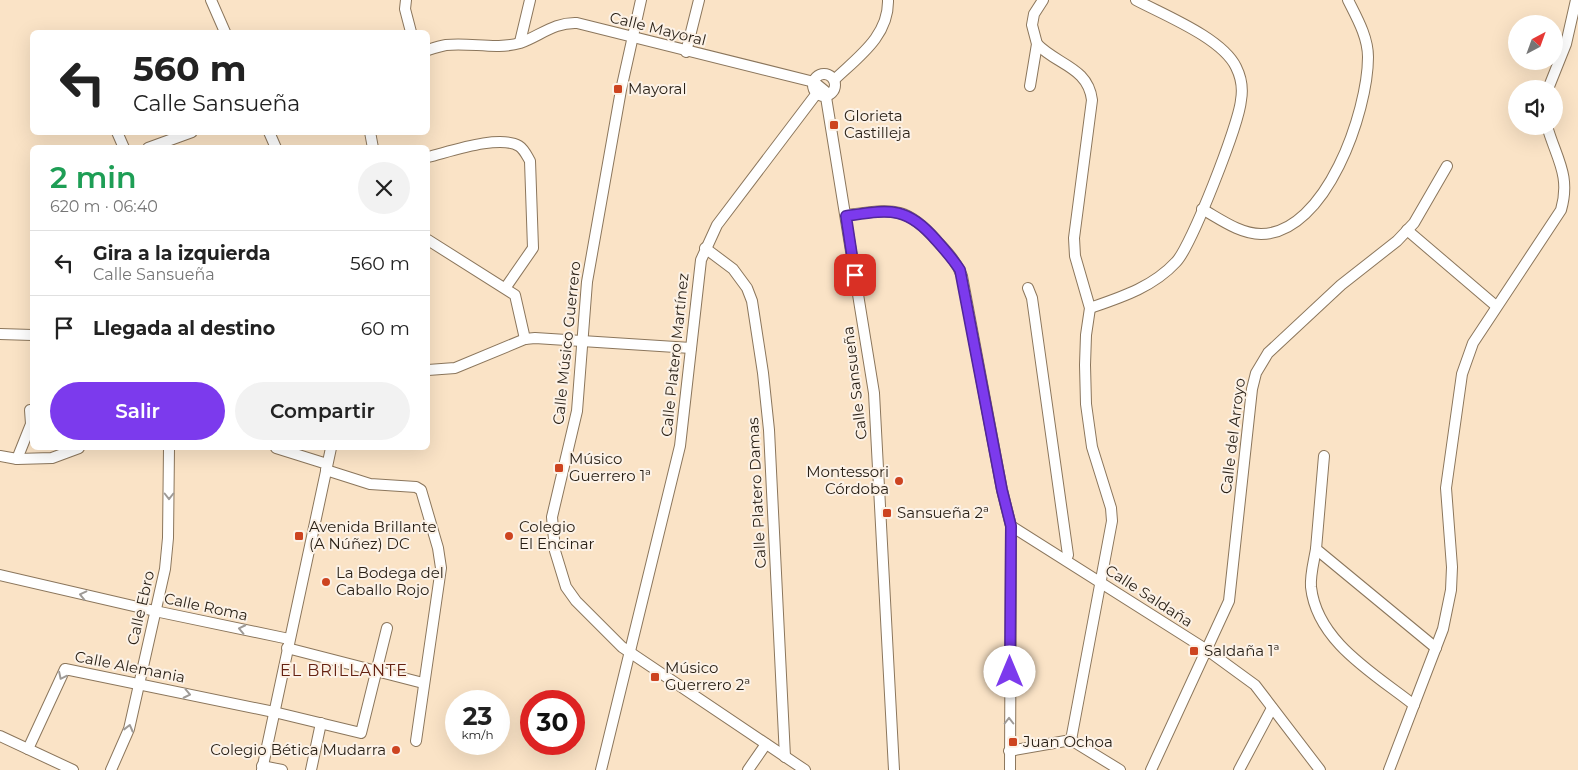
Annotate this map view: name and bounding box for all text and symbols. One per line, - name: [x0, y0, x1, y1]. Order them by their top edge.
- street label: Calle Mayoral: [608, 7, 708, 50]
- north arrow: [1508, 15, 1562, 70]
- map controls: [1508, 15, 1563, 135]
- text: 560 m: [133, 47, 247, 90]
- icon: left: [50, 50, 115, 115]
- place label: Mayoral: [628, 79, 687, 98]
- button: sound: [1508, 80, 1563, 135]
- marker: Mayoral: [612, 83, 624, 95]
- text: Calle Sansueña: [133, 90, 300, 117]
- place label: Glorieta Castilleja: [844, 106, 911, 142]
- marker: Glorieta Castilleja: [828, 119, 840, 131]
- text: 2 min: [50, 159, 137, 196]
- button: close: [358, 162, 410, 214]
- text: 620 m · 06:40: [50, 197, 158, 216]
- text: Gira a la izquierda: [93, 242, 271, 265]
- icon: left: [50, 249, 78, 277]
- text: 560 m: [350, 252, 410, 275]
- pin: [834, 254, 876, 296]
- street label: Calle Músico Guerrero: [548, 260, 585, 426]
- icon: arrive: [841, 261, 869, 289]
- text: Calle Sansueña: [93, 265, 215, 284]
- street label: Calle Platero Martínez: [656, 272, 693, 438]
- icon: arrive: [50, 314, 78, 342]
- text: Llegada al destino: [93, 317, 275, 340]
- text: 60 m: [361, 317, 410, 340]
- street label: Calle Sansueña: [838, 325, 871, 441]
- street label: Calle del Arroyo: [1216, 377, 1249, 495]
- button: Salir: [50, 382, 225, 440]
- button: Compartir: [235, 382, 410, 440]
- street label: Calle Platero Damas: [743, 417, 770, 569]
- place label: Músico Guerrero 1ª: [569, 449, 651, 485]
- marker: Músico Guerrero 1ª: [553, 462, 565, 474]
- place label: Montessori Córdoba: [806, 462, 889, 498]
- marker: Montessori Córdoba: [893, 475, 905, 487]
- one-way arrow: [164, 492, 174, 500]
- place label: Sansueña 2ª: [897, 503, 989, 522]
- marker: Sansueña 2ª: [881, 507, 893, 519]
- place label: Avenida Brillante (A Núñez) DC: [309, 517, 437, 553]
- place label: Colegio El Encinar: [519, 517, 595, 553]
- marker: Avenida Brillante (A Núñez) DC: [293, 530, 305, 542]
- marker: Colegio El Encinar: [503, 530, 515, 542]
- street label: Calle Saldaña: [1102, 560, 1197, 631]
- place label: La Bodega del Caballo Rojo: [336, 563, 444, 599]
- street label: Calle Ebro: [123, 569, 158, 647]
- marker: La Bodega del Caballo Rojo: [320, 576, 332, 588]
- street label: Calle Roma: [162, 588, 250, 625]
- one-way arrow: [78, 590, 87, 601]
- one-way arrow: [237, 625, 246, 635]
- place label: Saldaña 1ª: [1204, 641, 1279, 660]
- position arrow: [983, 645, 1035, 697]
- marker: Saldaña 1ª: [1188, 645, 1200, 657]
- street label: Calle Alemania: [73, 646, 187, 687]
- place label: Músico Guerrero 2ª: [665, 658, 750, 694]
- district label: EL BRILLANTE: [280, 661, 408, 680]
- one-way arrow: [58, 671, 68, 680]
- marker: Músico Guerrero 2ª: [649, 671, 661, 683]
- one-way arrow: [182, 688, 191, 699]
- speed limit sign: 30: [520, 690, 585, 755]
- text: 23: [463, 701, 492, 731]
- one-way arrow: [1004, 717, 1015, 725]
- one-way arrow: [123, 724, 134, 733]
- text: km/h: [461, 727, 494, 742]
- place label: Juan Ochoa: [1022, 732, 1113, 751]
- marker: Juan Ochoa: [1007, 736, 1019, 748]
- place label: Colegio Bética Mudarra: [210, 740, 386, 759]
- marker: Colegio Bética Mudarra: [390, 744, 402, 756]

